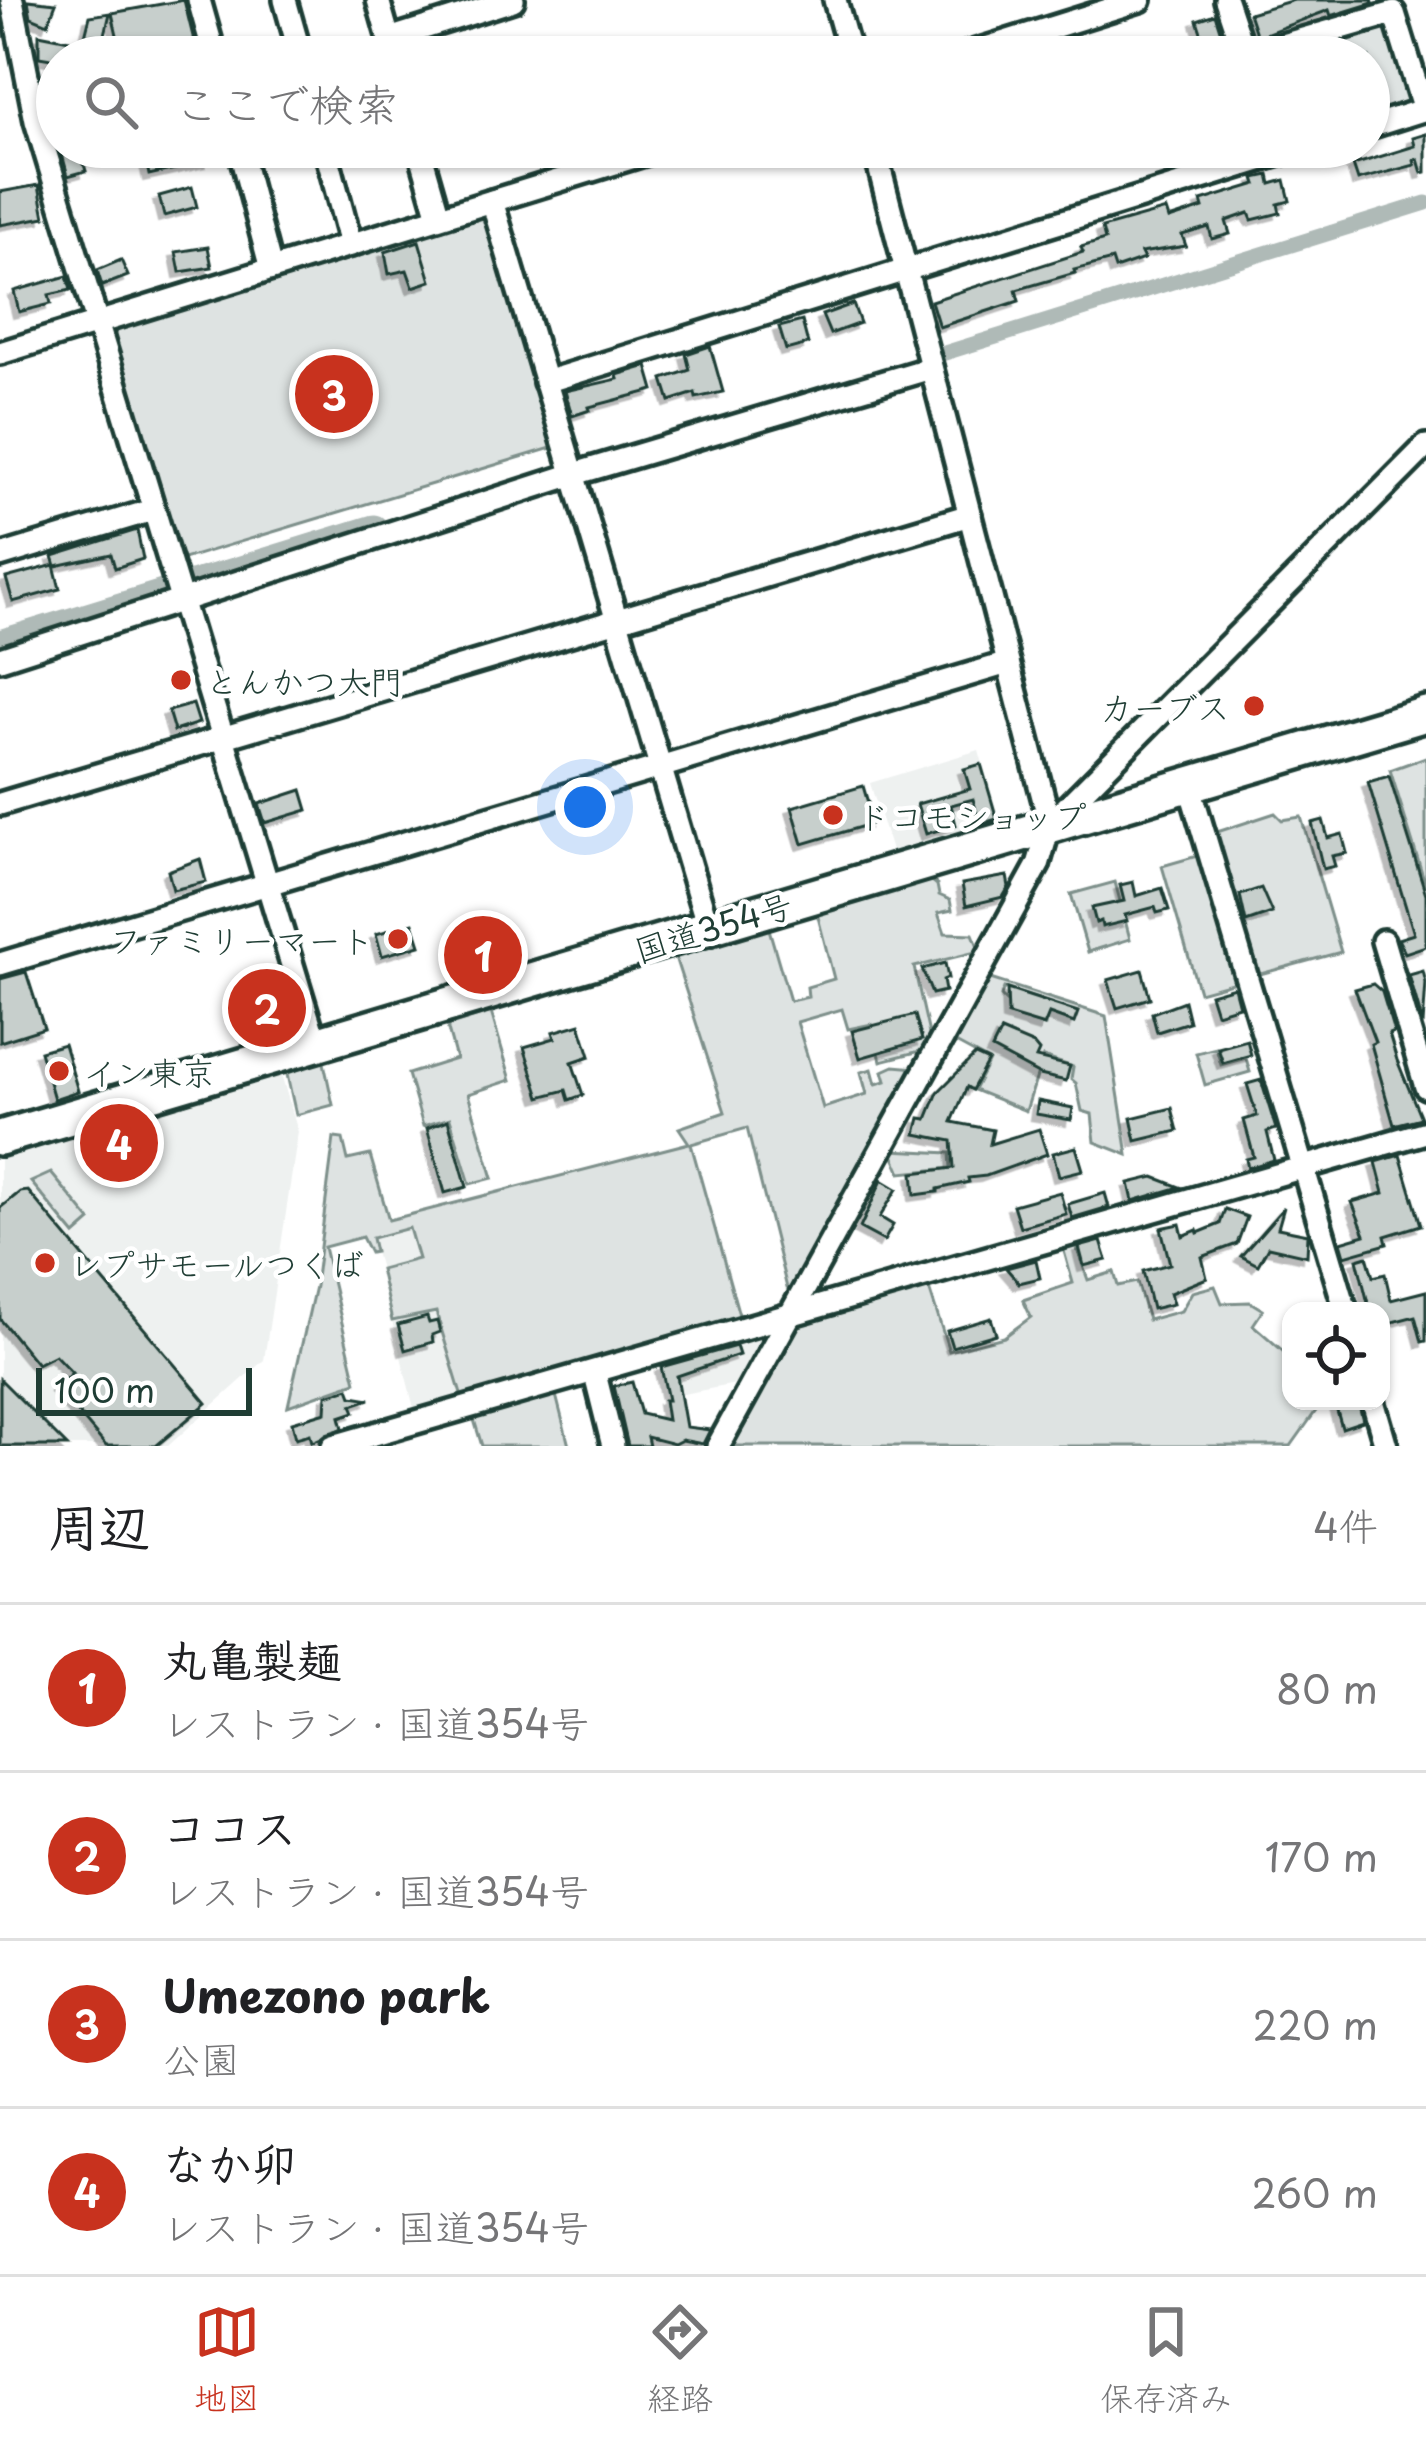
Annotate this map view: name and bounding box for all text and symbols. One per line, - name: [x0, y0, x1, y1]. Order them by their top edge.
- search box: [36, 36, 1390, 168]
- text: ここで検索: [174, 68, 399, 136]
- icon: search: [78, 69, 144, 135]
- pin: 3: [295, 349, 373, 439]
- place label: とんかつ大門: [205, 655, 403, 705]
- marker: とんかつ大門: [168, 667, 194, 693]
- place label: カーブス: [1100, 681, 1230, 731]
- marker: カーブス: [1241, 693, 1267, 719]
- your location: [555, 777, 615, 837]
- place label: ドコモショップ: [857, 790, 1087, 840]
- marker: ドコモショップ: [820, 802, 846, 828]
- street label: 国道354号: [628, 878, 798, 974]
- pin: 1: [444, 910, 522, 1000]
- place label: ファミリーマート: [109, 914, 374, 964]
- marker: ファミリーマート: [385, 926, 411, 952]
- pin: 2: [228, 963, 306, 1053]
- place label: イン東京: [83, 1046, 215, 1096]
- marker: イン東京: [46, 1058, 72, 1084]
- pin: 4: [80, 1098, 158, 1188]
- place label: レプサモールつくば: [69, 1238, 364, 1288]
- marker: レプサモールつくば: [32, 1250, 58, 1276]
- map controls: [1282, 1302, 1390, 1410]
- button: locate: [1282, 1302, 1390, 1410]
- scale bar: [36, 1362, 252, 1415]
- text: 100 m: [54, 1364, 155, 1414]
- text: 周辺: [48, 1486, 150, 1563]
- text: 4件: [1313, 1495, 1378, 1554]
- text: 丸亀製麺: [162, 1624, 342, 1692]
- text: 1: [78, 1658, 96, 1717]
- text: 80 m: [1276, 1658, 1378, 1717]
- text: レストラン · 国道354号: [162, 1692, 589, 1751]
- text: ココス: [162, 1792, 297, 1860]
- text: 2: [73, 1826, 101, 1885]
- text: 170 m: [1265, 1826, 1378, 1885]
- text: レストラン · 国道354号: [162, 1860, 589, 1919]
- text: Umezono park: [162, 1960, 490, 2028]
- text: 3: [74, 1994, 100, 2053]
- text: 220 m: [1253, 1994, 1378, 2053]
- text: 公園: [162, 2028, 240, 2087]
- text: なか卯: [162, 2128, 297, 2196]
- text: 4: [74, 2162, 100, 2221]
- text: 260 m: [1251, 2162, 1378, 2221]
- text: レストラン · 国道354号: [162, 2196, 589, 2255]
- tab: 地図: [194, 2299, 260, 2421]
- tab: 経路: [647, 2299, 713, 2421]
- tab: 保存済み: [1100, 2299, 1232, 2421]

